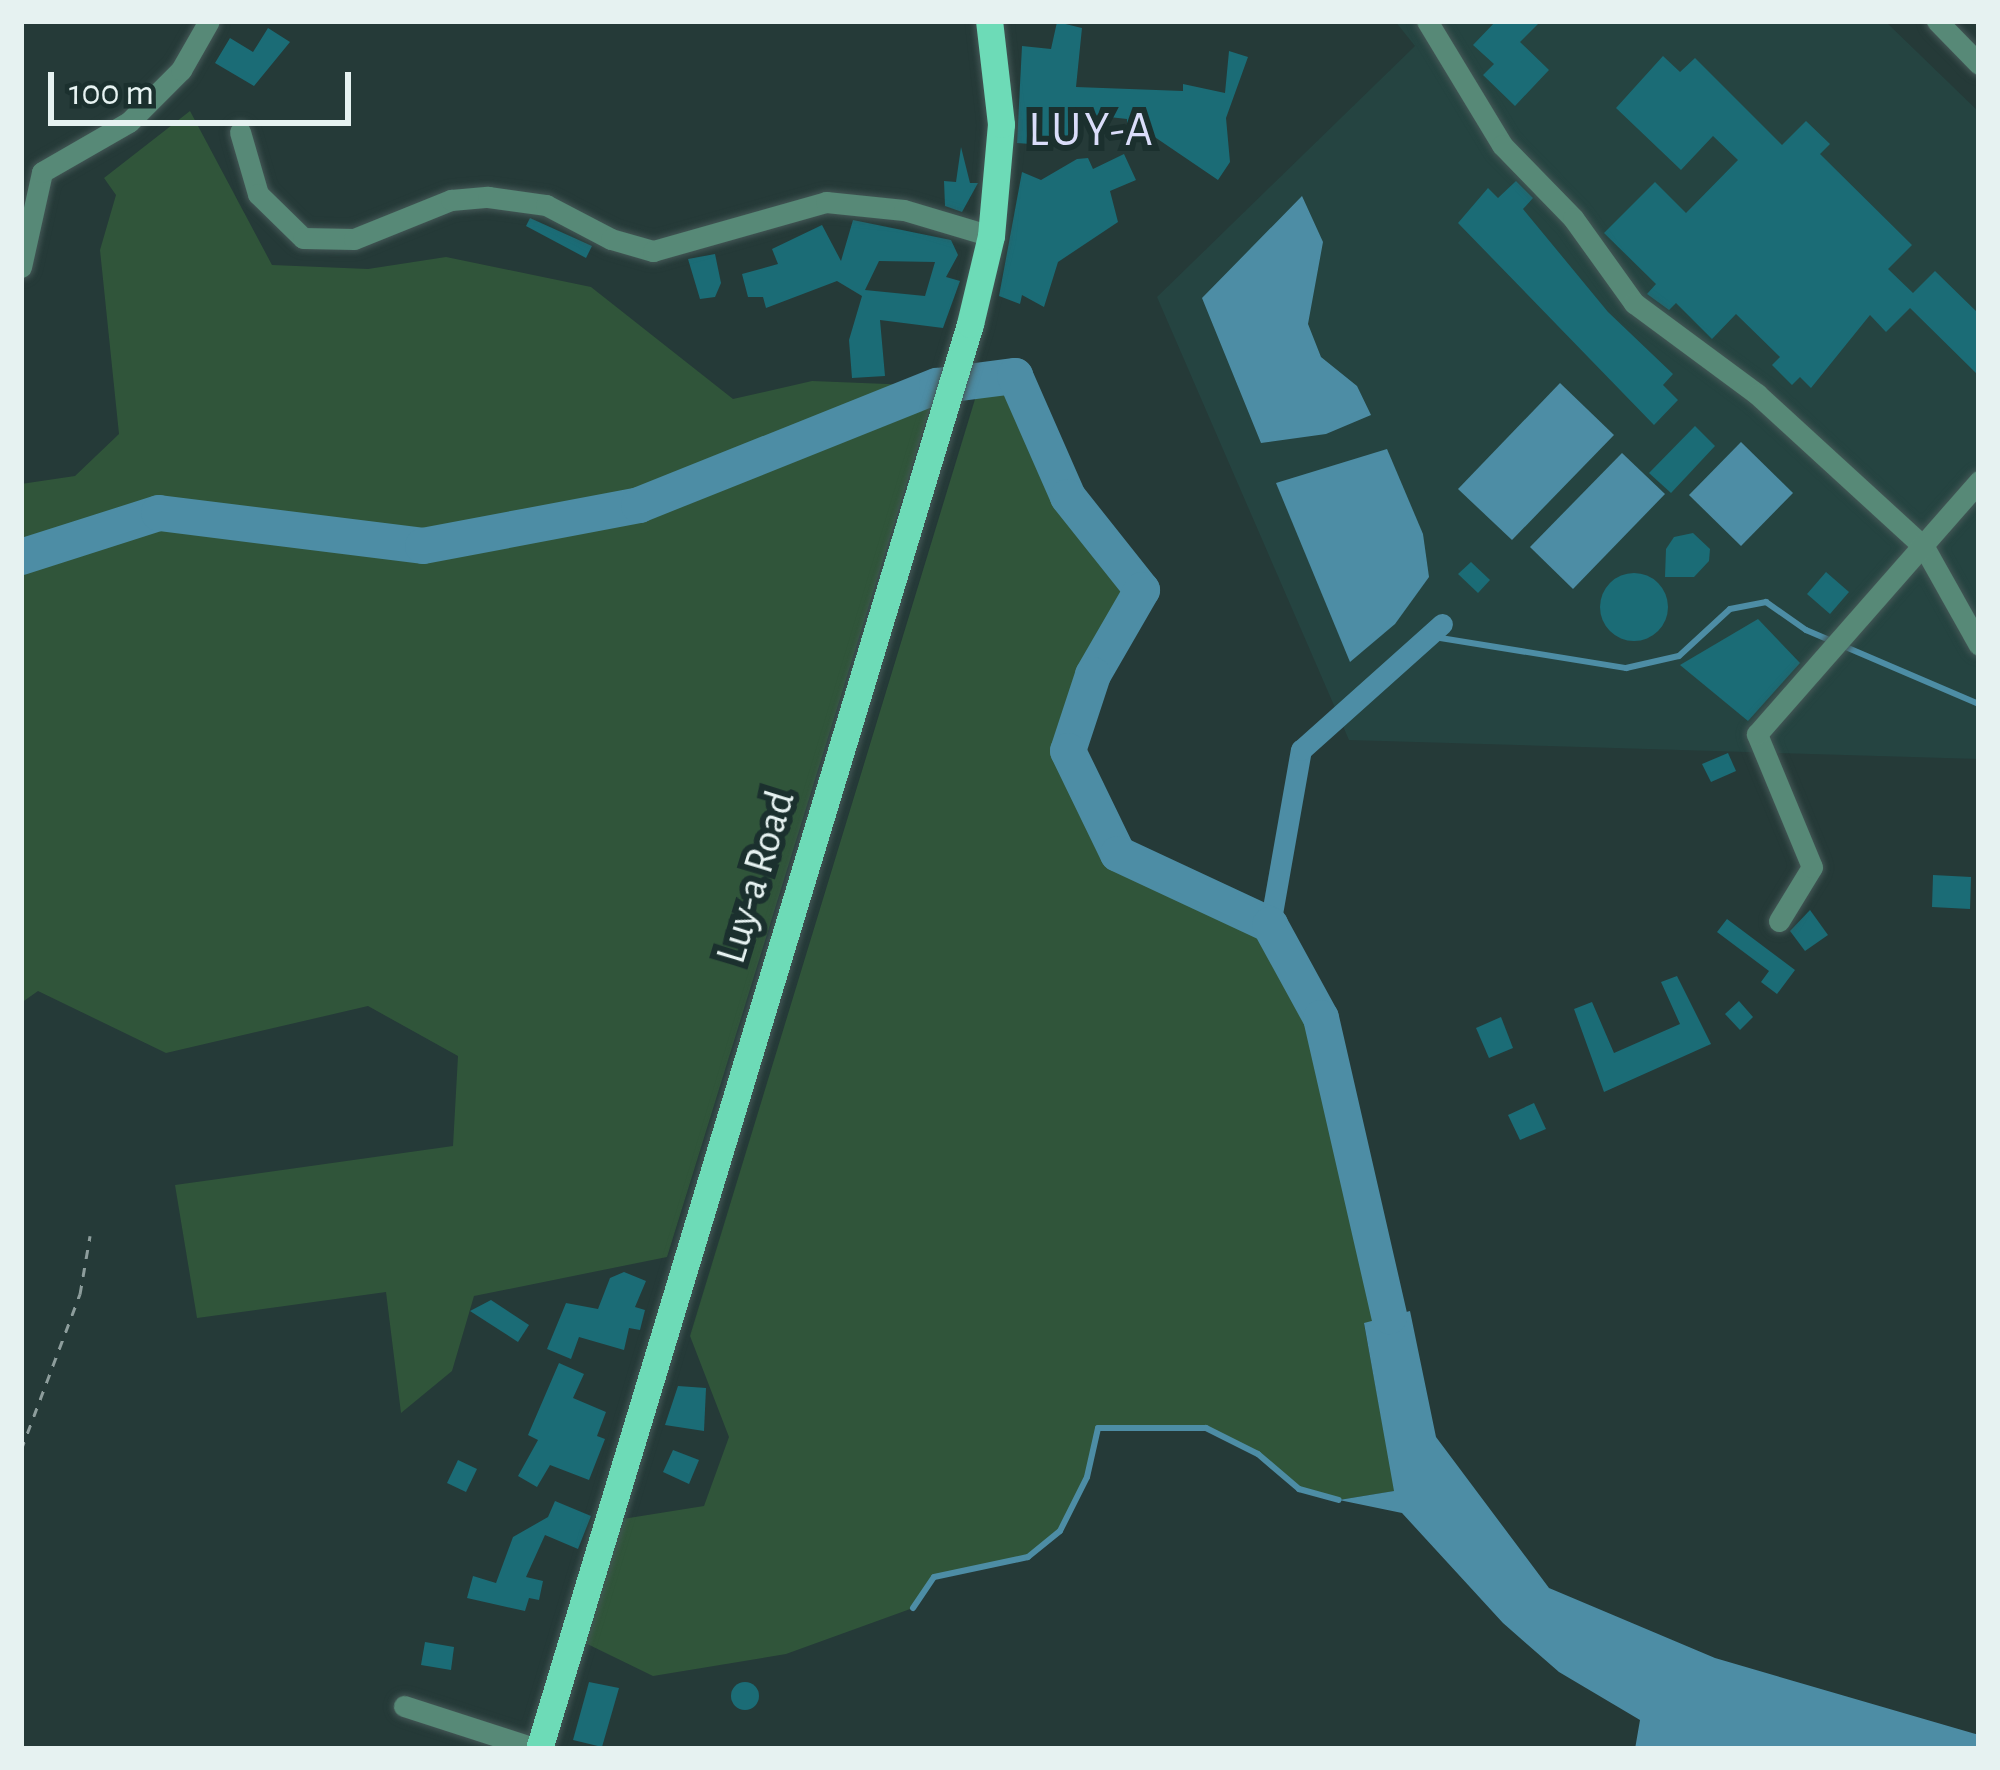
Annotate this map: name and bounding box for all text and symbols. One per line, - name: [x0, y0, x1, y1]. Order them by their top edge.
- scale bar: [54, 48, 357, 122]
- text: 100 m: [69, 75, 154, 111]
- district label: LUY-A: [1028, 103, 1156, 161]
- street label: Luy-a Road: [706, 785, 806, 969]

